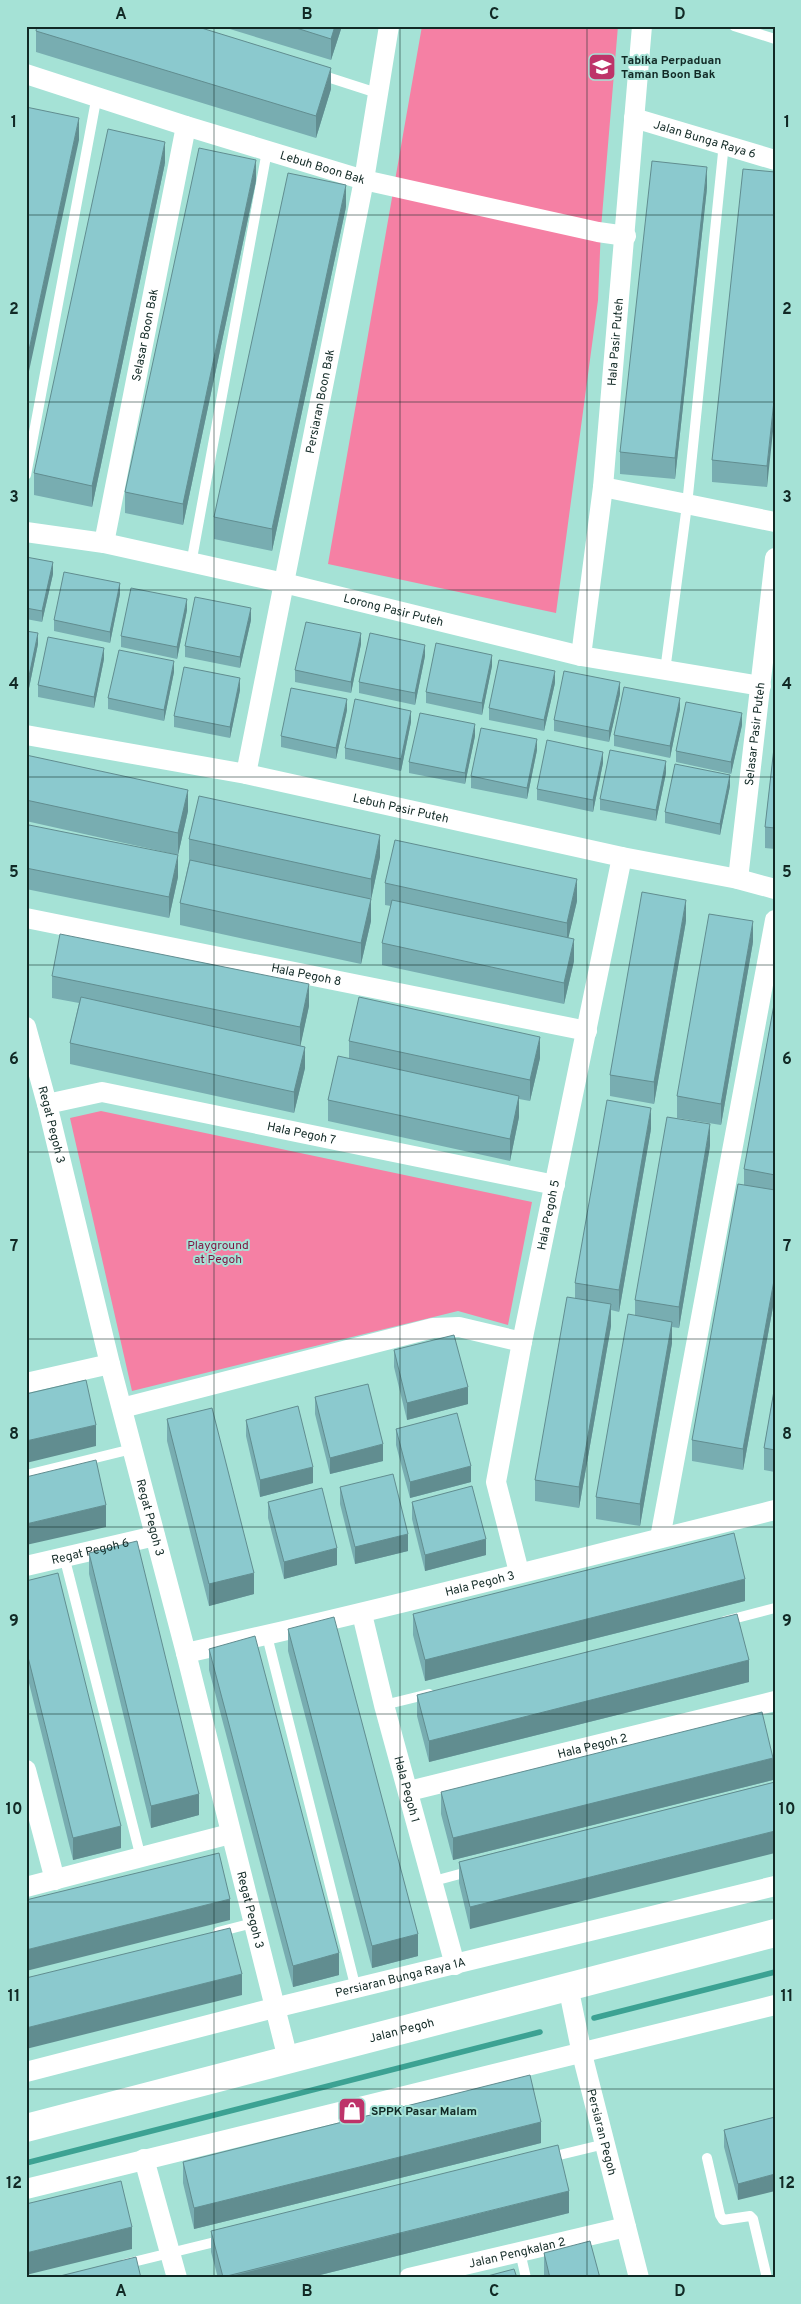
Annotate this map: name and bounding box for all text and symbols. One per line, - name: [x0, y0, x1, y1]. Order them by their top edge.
- text: A: [115, 5, 127, 25]
- text: B: [301, 5, 313, 25]
- text: C: [489, 5, 499, 25]
- text: D: [674, 5, 686, 25]
- school or university icon: Tabika Perpaduan Taman Boon Bak: [587, 52, 617, 82]
- place label: Tabika Perpaduan Taman Boon Bak: [621, 53, 721, 83]
- text: 1: [11, 113, 17, 133]
- text: 1: [784, 113, 790, 133]
- street label: Jalan Bunga Raya 6: [651, 117, 758, 163]
- street label: Lebuh Boon Bak: [278, 148, 367, 189]
- street label: Selasar Boon Bak: [129, 287, 163, 383]
- street label: Hala Pasir Puteh: [605, 297, 628, 387]
- text: 2: [9, 300, 19, 320]
- text: 2: [782, 300, 792, 320]
- street label: Persiaran Boon Bak: [303, 348, 339, 455]
- text: 3: [9, 488, 19, 508]
- text: 3: [782, 488, 792, 508]
- street label: Lorong Pasir Puteh: [342, 591, 445, 631]
- text: 4: [9, 675, 19, 695]
- text: 4: [782, 675, 792, 695]
- street label: Selasar Pasir Puteh: [742, 681, 770, 787]
- street label: Lebuh Pasir Puteh: [351, 791, 450, 828]
- text: 5: [9, 863, 19, 883]
- text: 5: [782, 863, 792, 883]
- street label: Hala Pegoh 8: [270, 961, 343, 990]
- text: 6: [9, 1050, 19, 1070]
- text: 6: [782, 1050, 792, 1070]
- street label: Regat Pegoh 3: [33, 1084, 68, 1165]
- street label: Hala Pegoh 7: [266, 1119, 337, 1149]
- street label: Hala Pegoh 5: [534, 1179, 564, 1252]
- text: 7: [10, 1237, 18, 1257]
- text: 7: [783, 1237, 791, 1257]
- park label: Playground at Pegoh: [187, 1238, 249, 1268]
- text: 8: [9, 1425, 19, 1445]
- text: 8: [782, 1425, 792, 1445]
- street label: Regat Pegoh 3: [132, 1477, 167, 1558]
- street label: Regat Pegoh 6: [50, 1535, 131, 1569]
- street label: Hala Pegoh 3: [444, 1568, 517, 1601]
- text: 9: [9, 1612, 19, 1632]
- text: 9: [782, 1612, 792, 1632]
- street label: Hala Pegoh 2: [556, 1731, 629, 1763]
- street label: Hala Pegoh 1: [389, 1754, 423, 1825]
- text: 10: [6, 1800, 22, 1820]
- text: 10: [779, 1800, 795, 1820]
- street label: Regat Pegoh 3: [232, 1870, 267, 1950]
- street label: Persiaran Bunga Raya 1A: [334, 1955, 467, 2002]
- text: 11: [8, 1987, 20, 2007]
- text: 11: [781, 1987, 793, 2007]
- street label: Jalan Pegoh: [368, 2015, 436, 2047]
- street label: Persiaran Pegoh: [582, 2087, 620, 2177]
- shop icon: SPPK Pasar Malam: [337, 2096, 367, 2126]
- place label: SPPK Pasar Malam: [371, 2104, 477, 2120]
- text: 12: [6, 2174, 22, 2194]
- text: 12: [779, 2174, 795, 2194]
- street label: Jalan Pengkalan 2: [467, 2234, 567, 2273]
- text: A: [115, 2282, 127, 2302]
- text: B: [301, 2282, 313, 2302]
- text: C: [489, 2282, 499, 2302]
- text: D: [674, 2282, 686, 2302]

